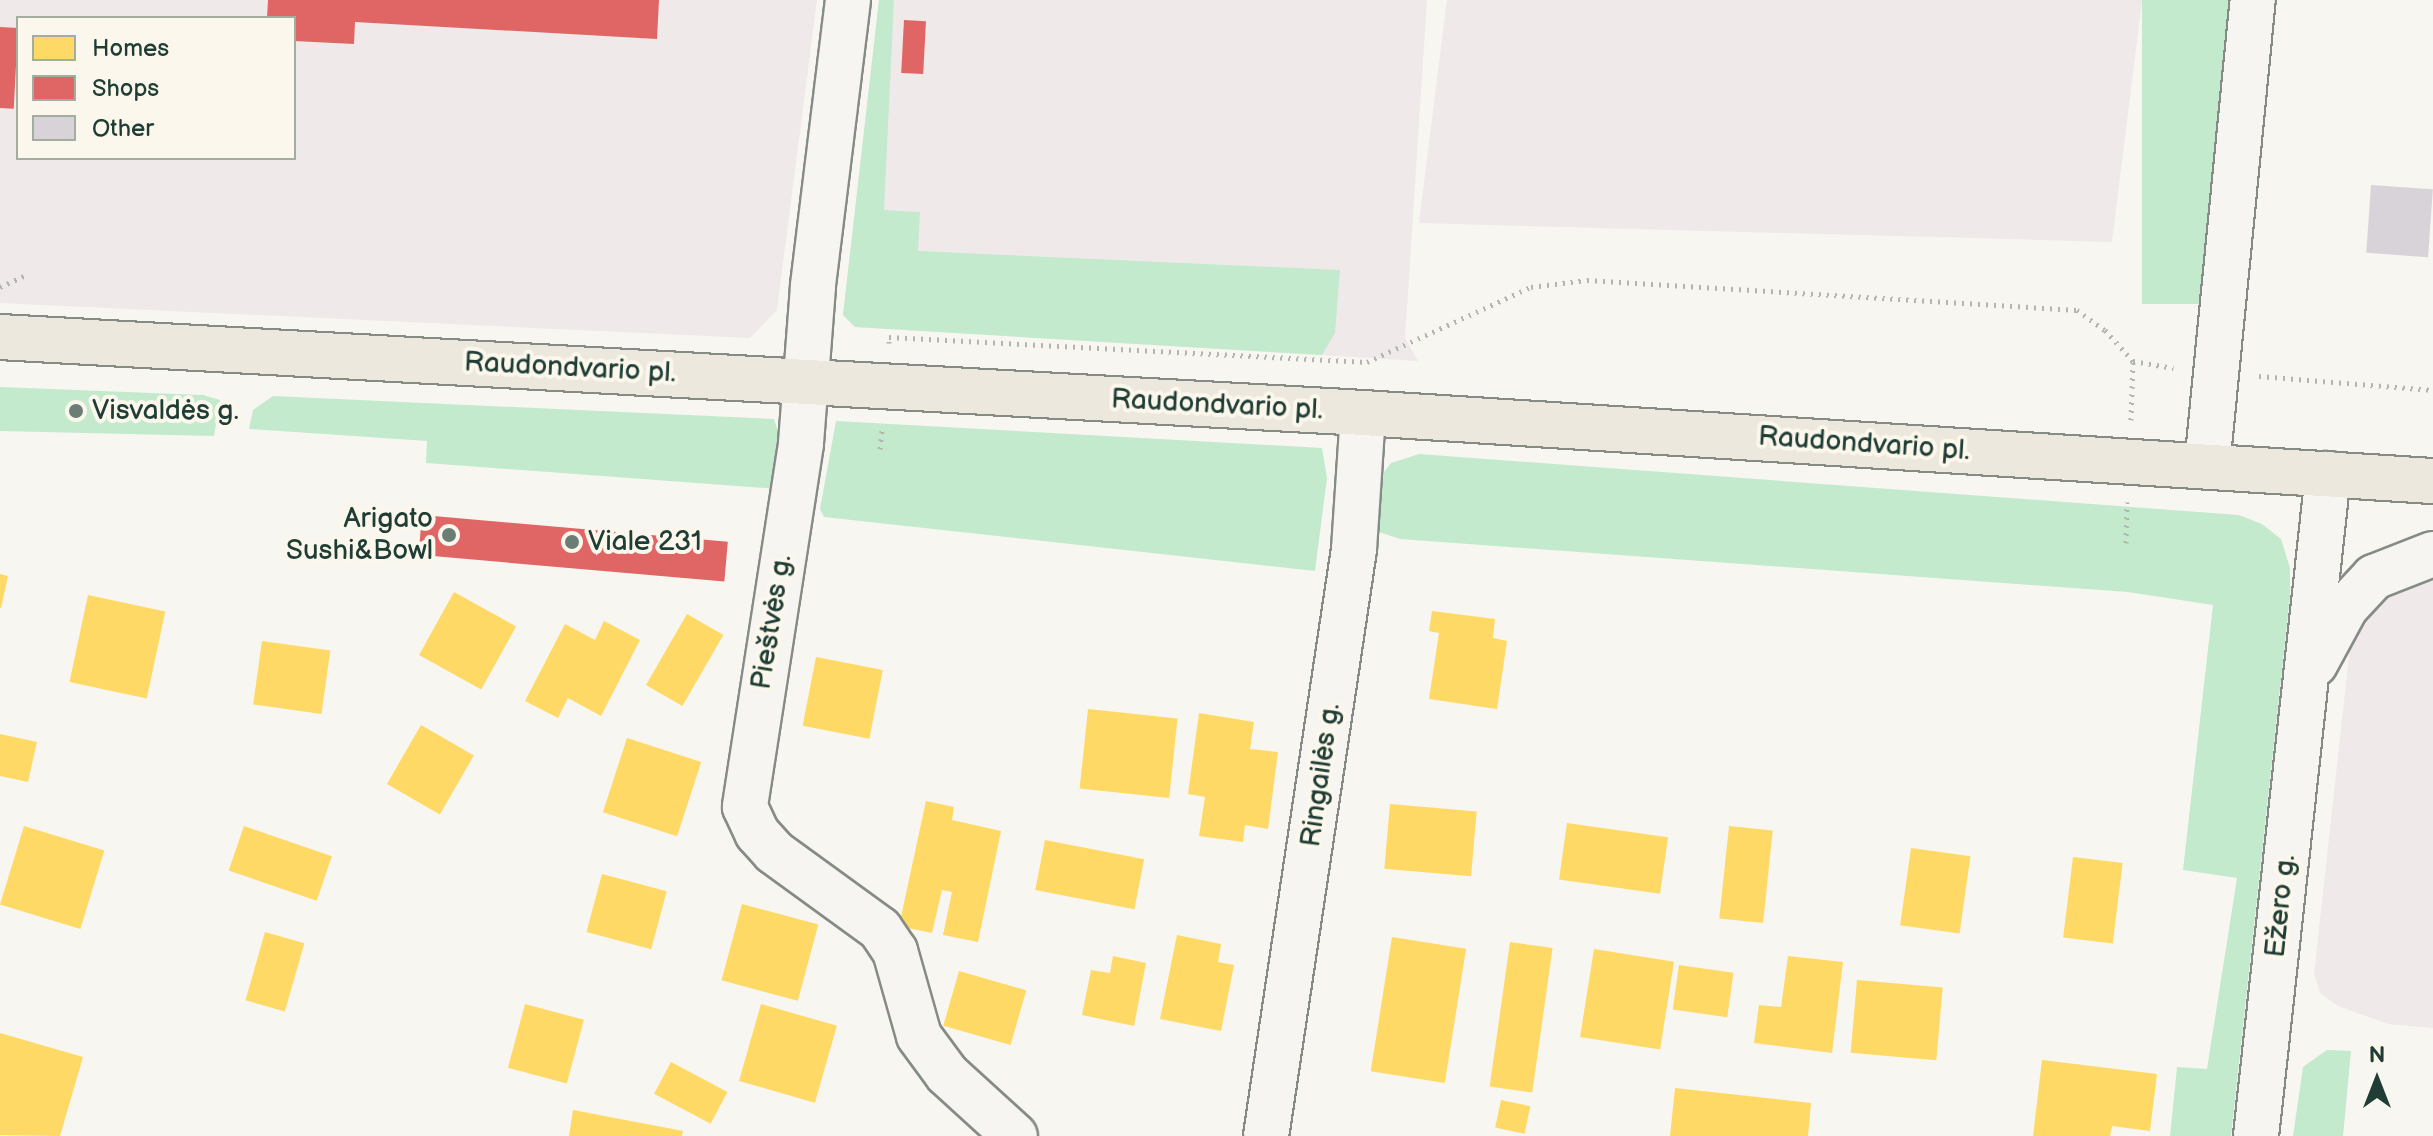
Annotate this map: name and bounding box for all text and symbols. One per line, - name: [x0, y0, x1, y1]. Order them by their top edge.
- legend: [16, 16, 296, 160]
- text: Homes: [92, 34, 169, 63]
- text: Shops: [92, 74, 159, 103]
- text: Other: [92, 114, 154, 143]
- street label: Raudondvario pl.: [463, 346, 677, 390]
- street label: Raudondvario pl.: [1110, 383, 1324, 427]
- place label: Visvaldės g.: [92, 394, 239, 428]
- marker: Visvaldės g.: [67, 402, 85, 420]
- street label: Raudondvario pl.: [1757, 420, 1971, 468]
- place label: Arigato Sushi&Bowl: [286, 502, 433, 568]
- place label: Viale 231: [588, 525, 702, 559]
- marker: Arigato Sushi&Bowl: [440, 526, 458, 544]
- marker: Viale 231: [563, 533, 581, 551]
- street label: Pieštvės g.: [745, 552, 799, 692]
- street label: Ringailės g.: [1294, 701, 1348, 849]
- street label: Ežero g.: [2259, 853, 2303, 959]
- north arrow: [2337, 1040, 2417, 1120]
- text: N: [2369, 1042, 2385, 1069]

